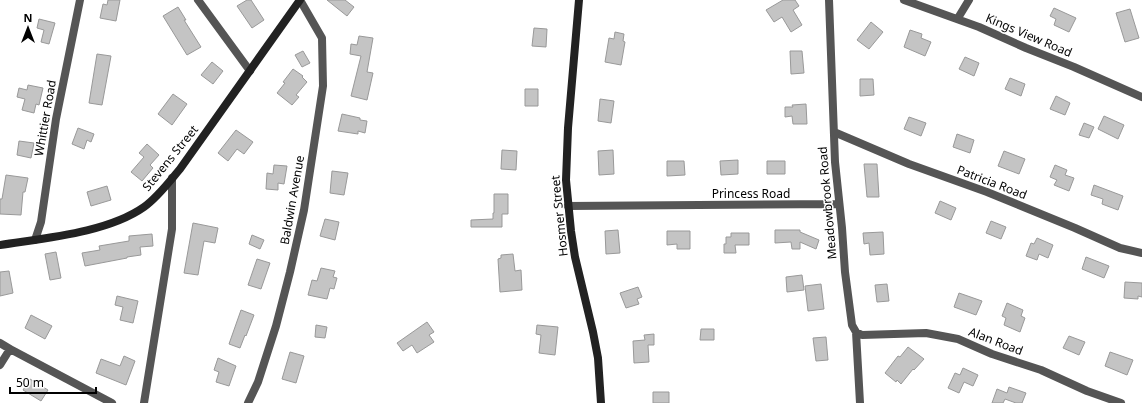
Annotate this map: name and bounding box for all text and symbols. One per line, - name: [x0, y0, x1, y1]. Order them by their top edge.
- north arrow: [8, 8, 48, 48]
- street label: Kings View Road: [983, 9, 1075, 61]
- text: N: [24, 10, 32, 25]
- street label: Whittier Road: [30, 79, 60, 157]
- street label: Stevens Street: [138, 121, 202, 194]
- street label: Meadowbrook Road: [814, 146, 840, 260]
- street label: Baldwin Avenue: [276, 154, 308, 246]
- street label: Patricia Road: [954, 161, 1030, 203]
- street label: Hosmer Street: [546, 174, 572, 257]
- street label: Princess Road: [712, 185, 790, 202]
- street label: Alan Road: [966, 323, 1026, 359]
- scale bar: [10, 369, 96, 395]
- text: 50 m: [16, 374, 44, 391]

